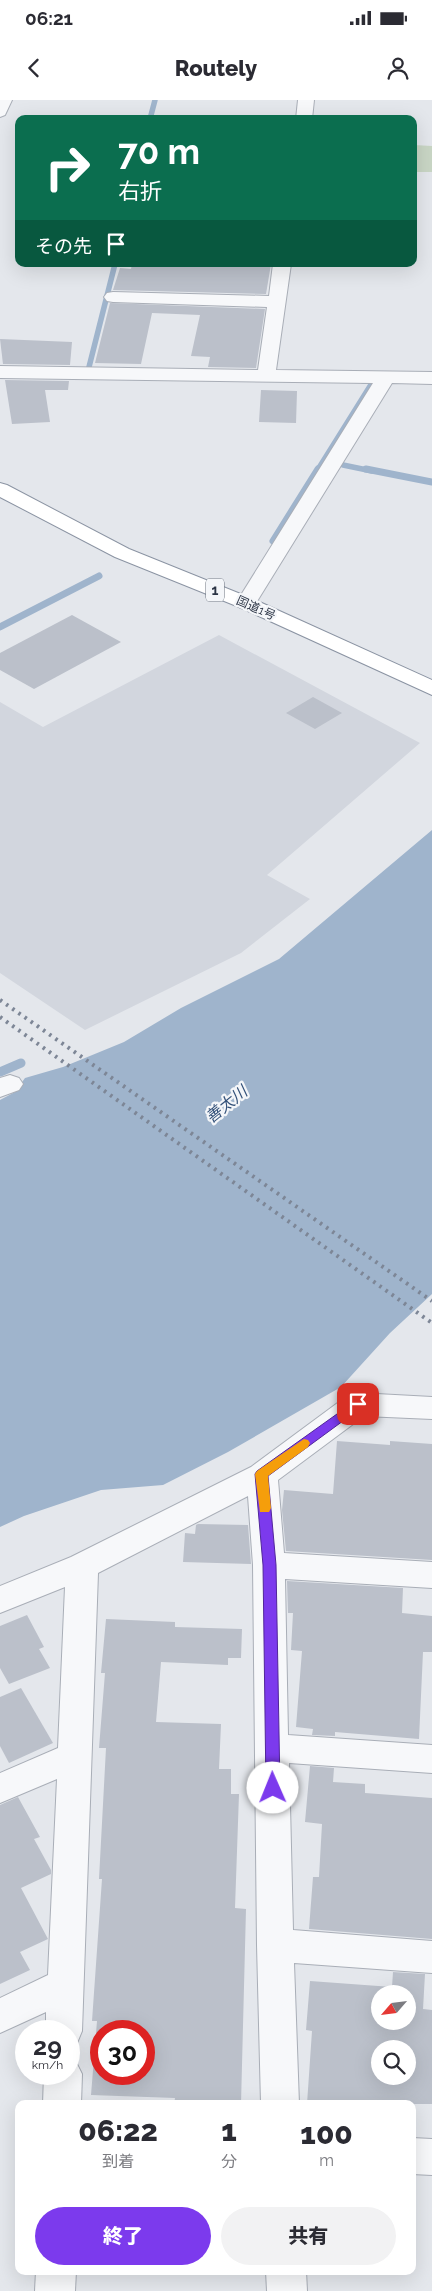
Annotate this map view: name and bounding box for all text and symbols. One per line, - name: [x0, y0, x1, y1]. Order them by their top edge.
- text: 06:21: [25, 7, 73, 29]
- icon: back: [20, 54, 48, 82]
- icon: person: [384, 54, 412, 82]
- text: Routely: [175, 55, 257, 81]
- text: 70 m: [118, 131, 200, 172]
- icon: right: [35, 135, 100, 200]
- text: 右折: [118, 178, 162, 204]
- icon: arrive: [102, 230, 130, 258]
- text: その先: [35, 235, 92, 257]
- road number: 1: [206, 578, 224, 602]
- street label: 国道1号: [234, 593, 278, 623]
- water label: 善太川: [202, 1081, 252, 1127]
- pin: [337, 1383, 379, 1425]
- icon: arrive: [344, 1390, 372, 1418]
- position arrow: [246, 1761, 298, 1813]
- north arrow: [371, 1985, 416, 2030]
- map controls: [371, 1985, 416, 2085]
- speed limit sign: 30: [90, 2020, 155, 2085]
- text: 29: [33, 2031, 62, 2061]
- button: search: [371, 2040, 416, 2085]
- text: km/h: [32, 2058, 63, 2072]
- text: 06:22: [78, 2113, 158, 2148]
- text: 1: [221, 2113, 237, 2148]
- text: 100: [300, 2116, 353, 2151]
- text: m: [319, 2151, 334, 2170]
- text: 到着: [102, 2152, 134, 2171]
- text: 分: [221, 2152, 237, 2171]
- button: 終了: [35, 2207, 211, 2265]
- button: 共有: [221, 2207, 396, 2265]

